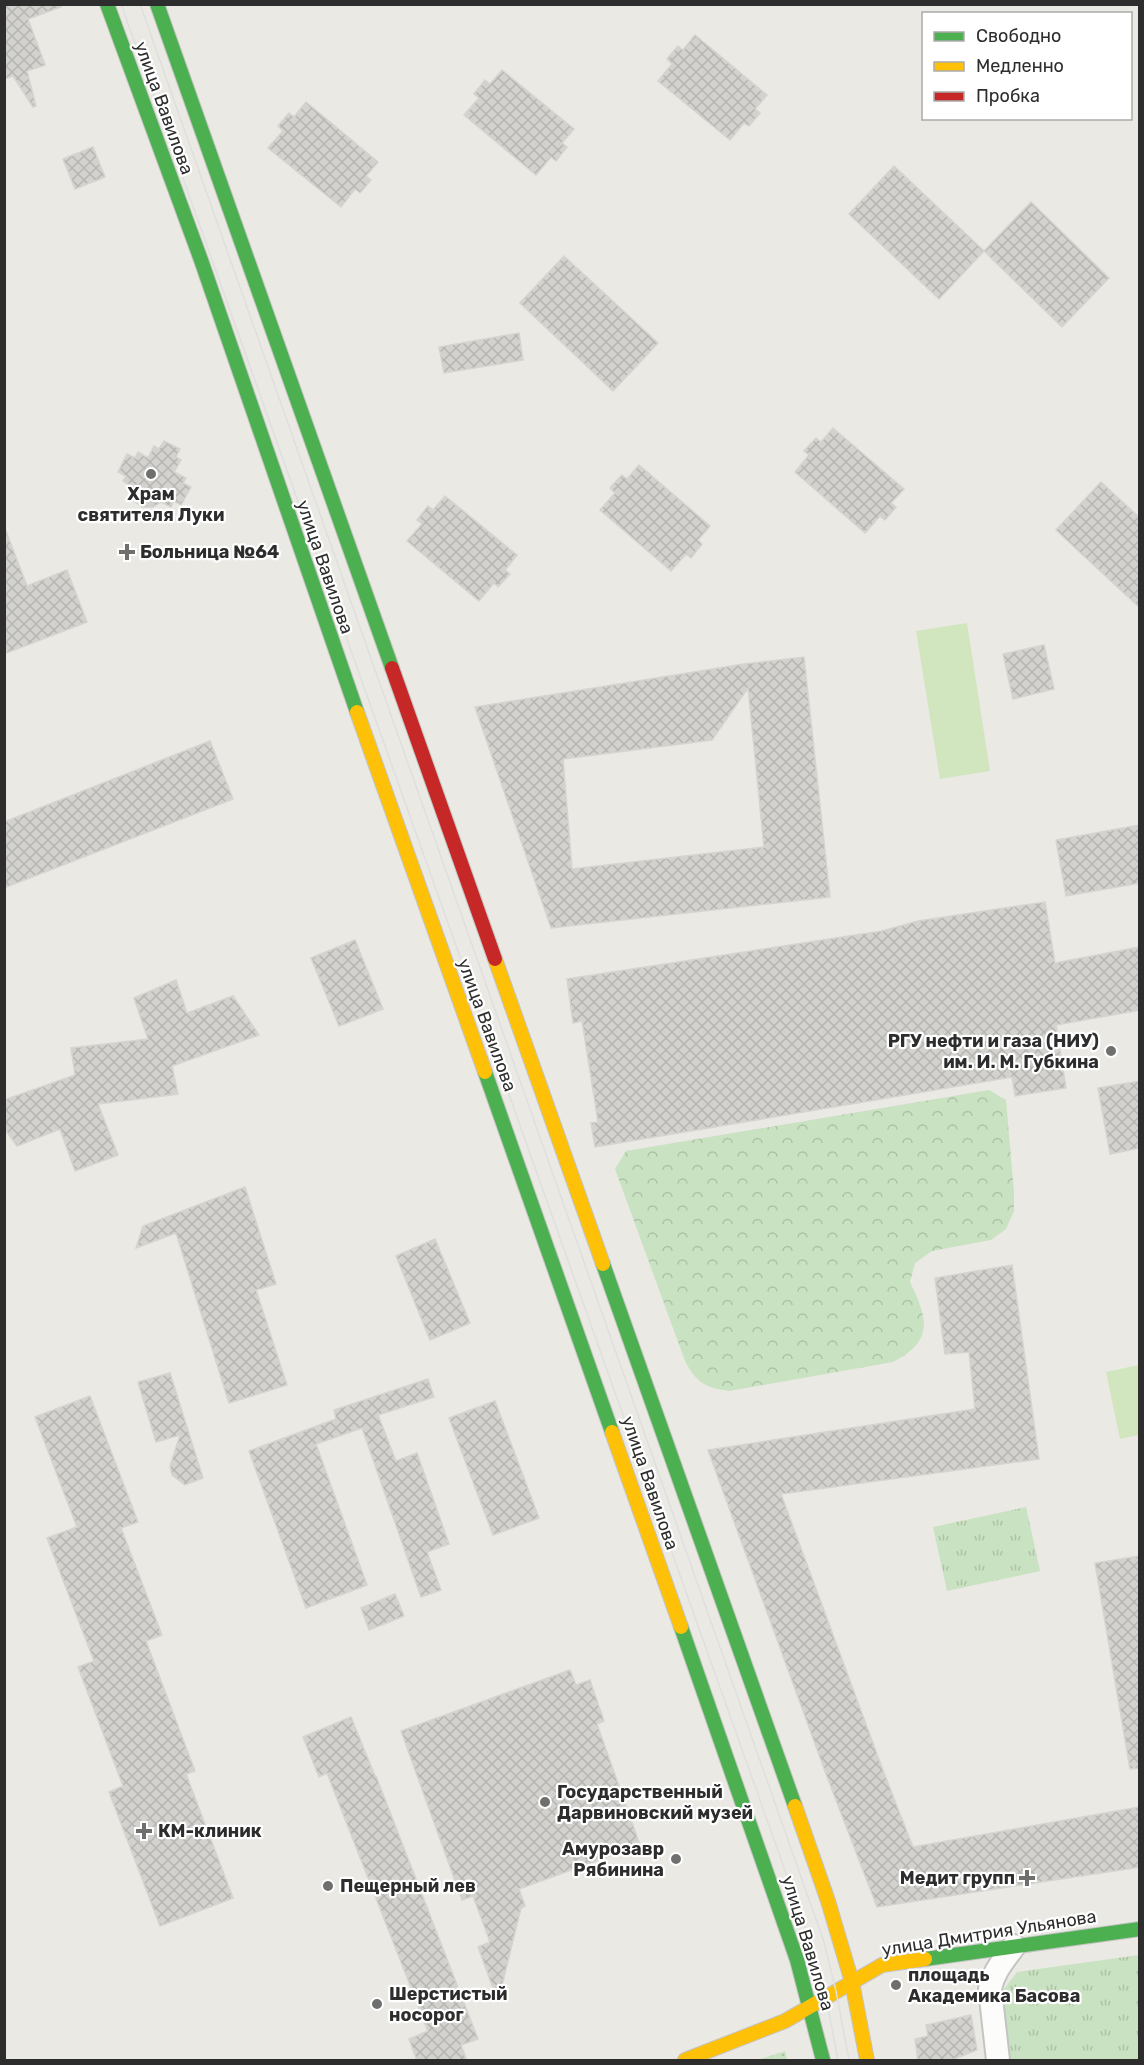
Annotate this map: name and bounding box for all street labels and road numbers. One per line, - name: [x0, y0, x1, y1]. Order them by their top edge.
- street label: улица Вавилова: [130, 38, 198, 178]
- street label: улица Вавилова: [292, 497, 358, 637]
- street label: улица Вавилова: [453, 955, 521, 1095]
- street label: улица Вавилова: [617, 1413, 683, 1553]
- street label: улица Вавилова: [777, 1873, 839, 2013]
- street label: улица Дмитрия Ульянова: [880, 1905, 1098, 1961]

